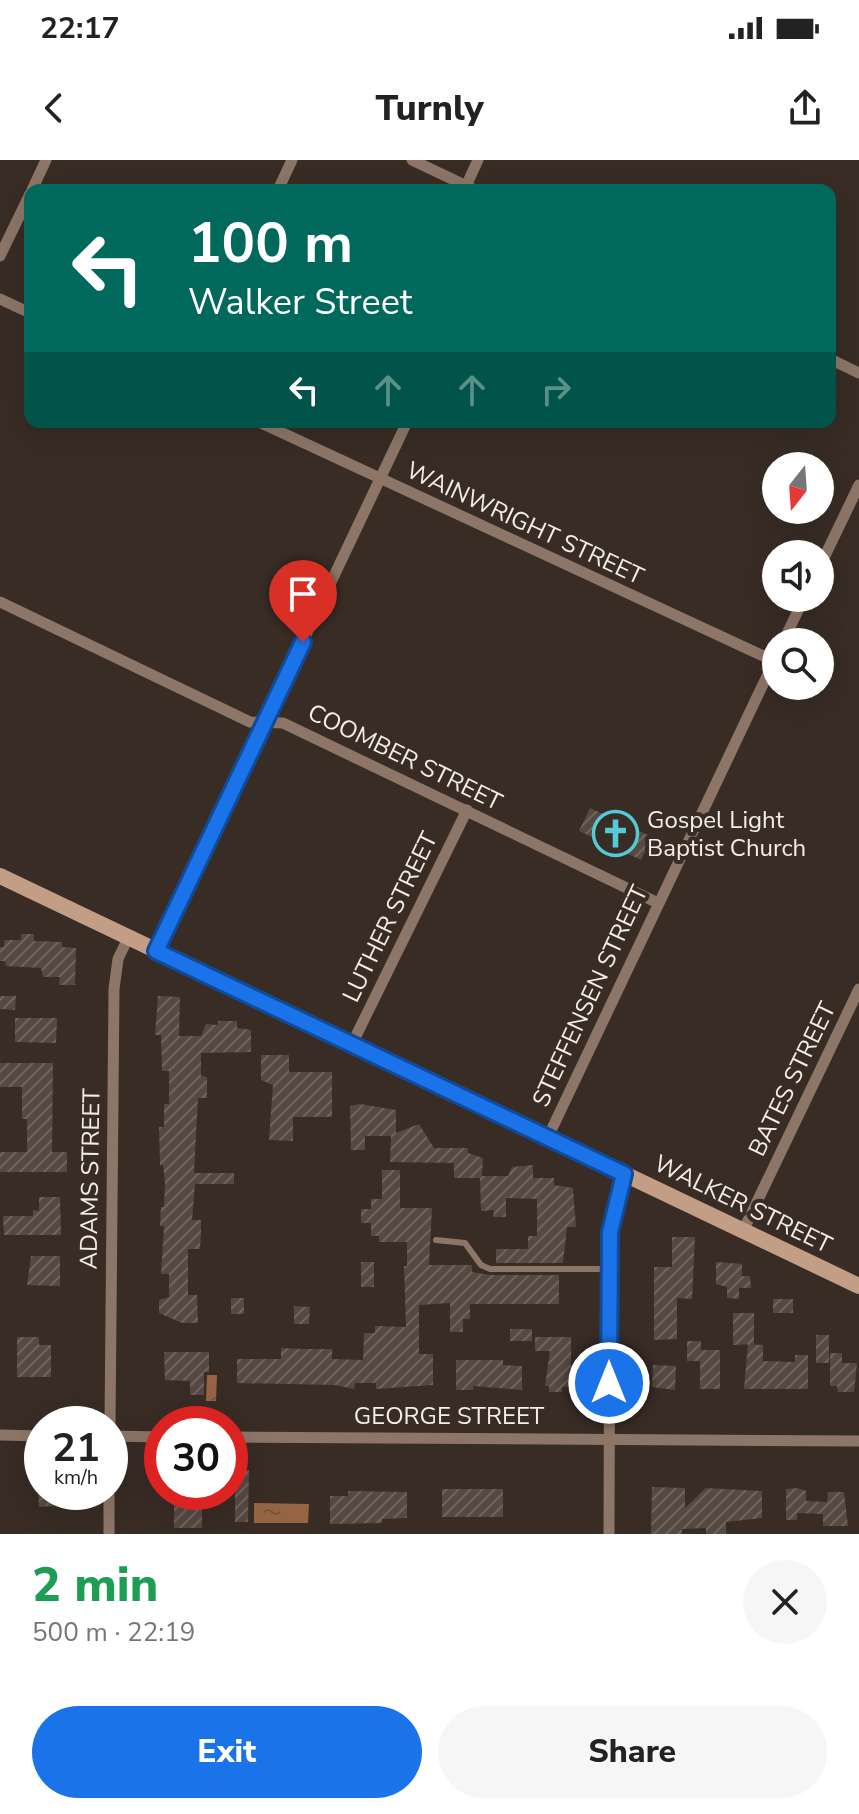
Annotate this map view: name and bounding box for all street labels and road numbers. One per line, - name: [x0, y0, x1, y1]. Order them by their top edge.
- street label: WAINWRIGHT STREET: [401, 454, 649, 592]
- street label: COOMBER STREET: [303, 696, 508, 818]
- street label: LUTHER STREET: [335, 826, 445, 1008]
- street label: STEFFENSEN STREET: [525, 880, 656, 1112]
- street label: BATES STREET: [741, 996, 843, 1161]
- street label: ADAMS STREET: [72, 1088, 108, 1270]
- street label: WALKER STREET: [649, 1147, 838, 1261]
- street label: GEORGE STREET: [354, 1400, 545, 1432]

